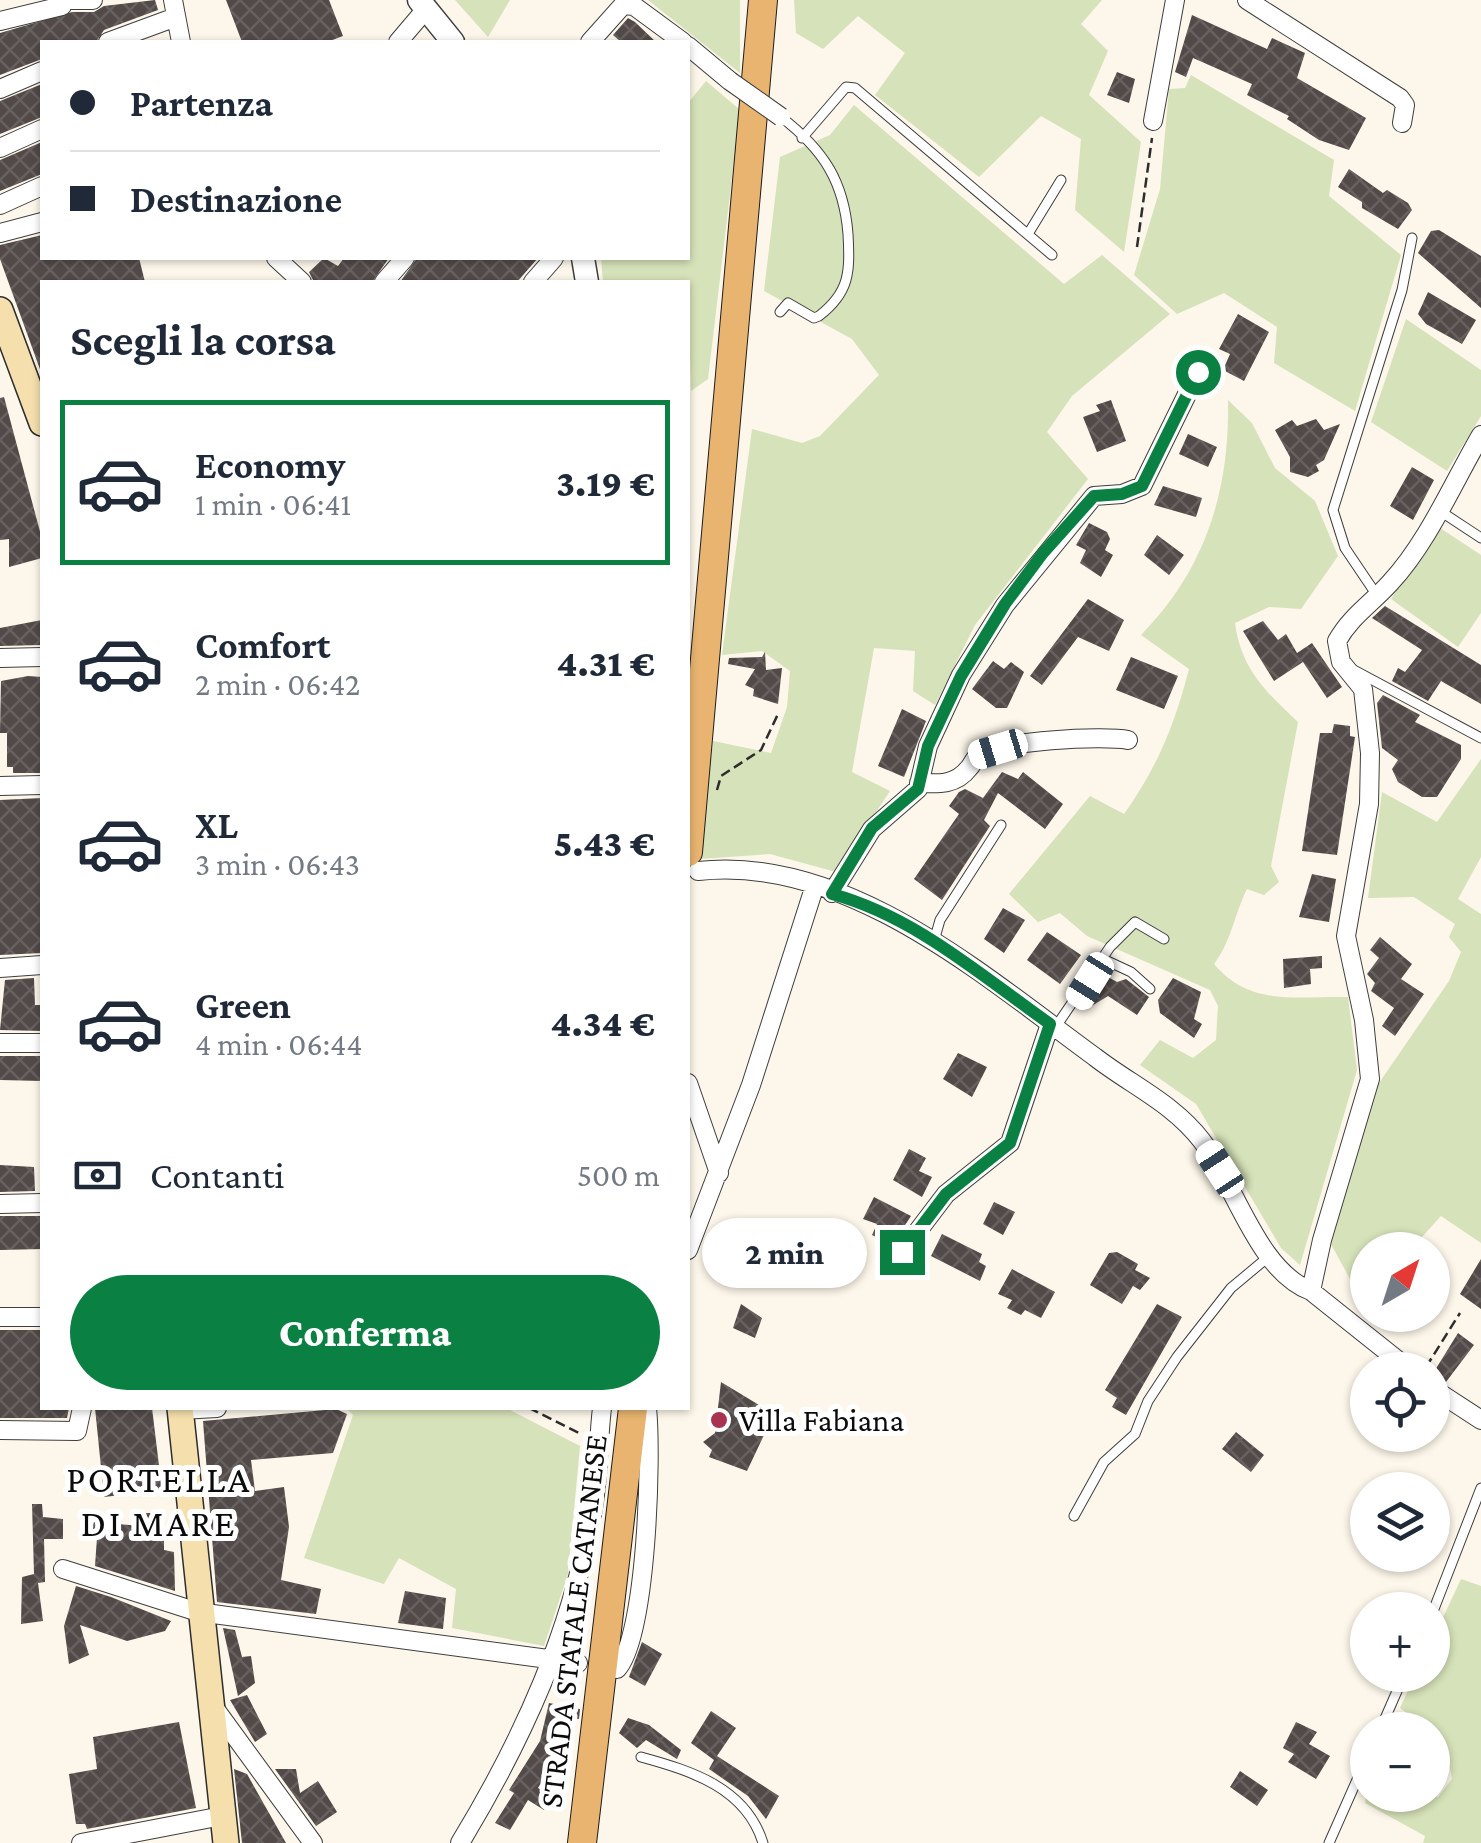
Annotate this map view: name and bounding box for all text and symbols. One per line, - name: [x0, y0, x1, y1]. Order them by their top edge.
- text: Partenza: [130, 82, 273, 124]
- text: Destinazione: [130, 178, 342, 220]
- text: Scegli la corsa: [70, 315, 336, 365]
- route start: [1176, 350, 1221, 395]
- icon: car: [75, 438, 165, 528]
- text: Economy: [195, 444, 345, 486]
- text: 3.19 €: [556, 462, 655, 504]
- text: 1 min · 06:41: [195, 486, 351, 522]
- icon: car: [75, 618, 165, 708]
- text: Comfort: [195, 624, 331, 666]
- text: 4.31 €: [557, 642, 655, 684]
- text: 2 min · 06:42: [195, 666, 360, 702]
- car: [965, 726, 1031, 772]
- icon: car: [75, 798, 165, 888]
- text: XL: [195, 804, 238, 846]
- text: 5.43 €: [553, 822, 655, 864]
- text: 3 min · 06:43: [195, 846, 360, 882]
- car: [1061, 948, 1119, 1014]
- icon: car: [75, 978, 165, 1068]
- text: Green: [195, 984, 291, 1026]
- text: 4.34 €: [550, 1002, 655, 1044]
- text: 4 min · 06:44: [195, 1026, 363, 1062]
- car: [1191, 1136, 1249, 1202]
- icon: cash: [70, 1148, 125, 1203]
- text: Contanti: [150, 1154, 284, 1196]
- text: 500 m: [577, 1157, 660, 1193]
- callout: 2 min: [702, 1217, 867, 1287]
- route end: [880, 1230, 925, 1275]
- north arrow: [1350, 1232, 1450, 1332]
- map controls: [1350, 1232, 1450, 1812]
- text: 2 min: [745, 1235, 824, 1271]
- button: Conferma: [70, 1275, 660, 1390]
- button: locate: [1350, 1352, 1450, 1452]
- place label: Villa Fabiana: [739, 1402, 904, 1438]
- marker: Villa Fabiana: [708, 1409, 730, 1431]
- street label: STRADA STATALE CATANESE: [532, 1432, 614, 1810]
- district label: PORTELLA DI MARE: [66, 1458, 252, 1544]
- button: layers: [1350, 1472, 1450, 1572]
- button: +: [1350, 1592, 1450, 1692]
- button: −: [1350, 1712, 1450, 1812]

